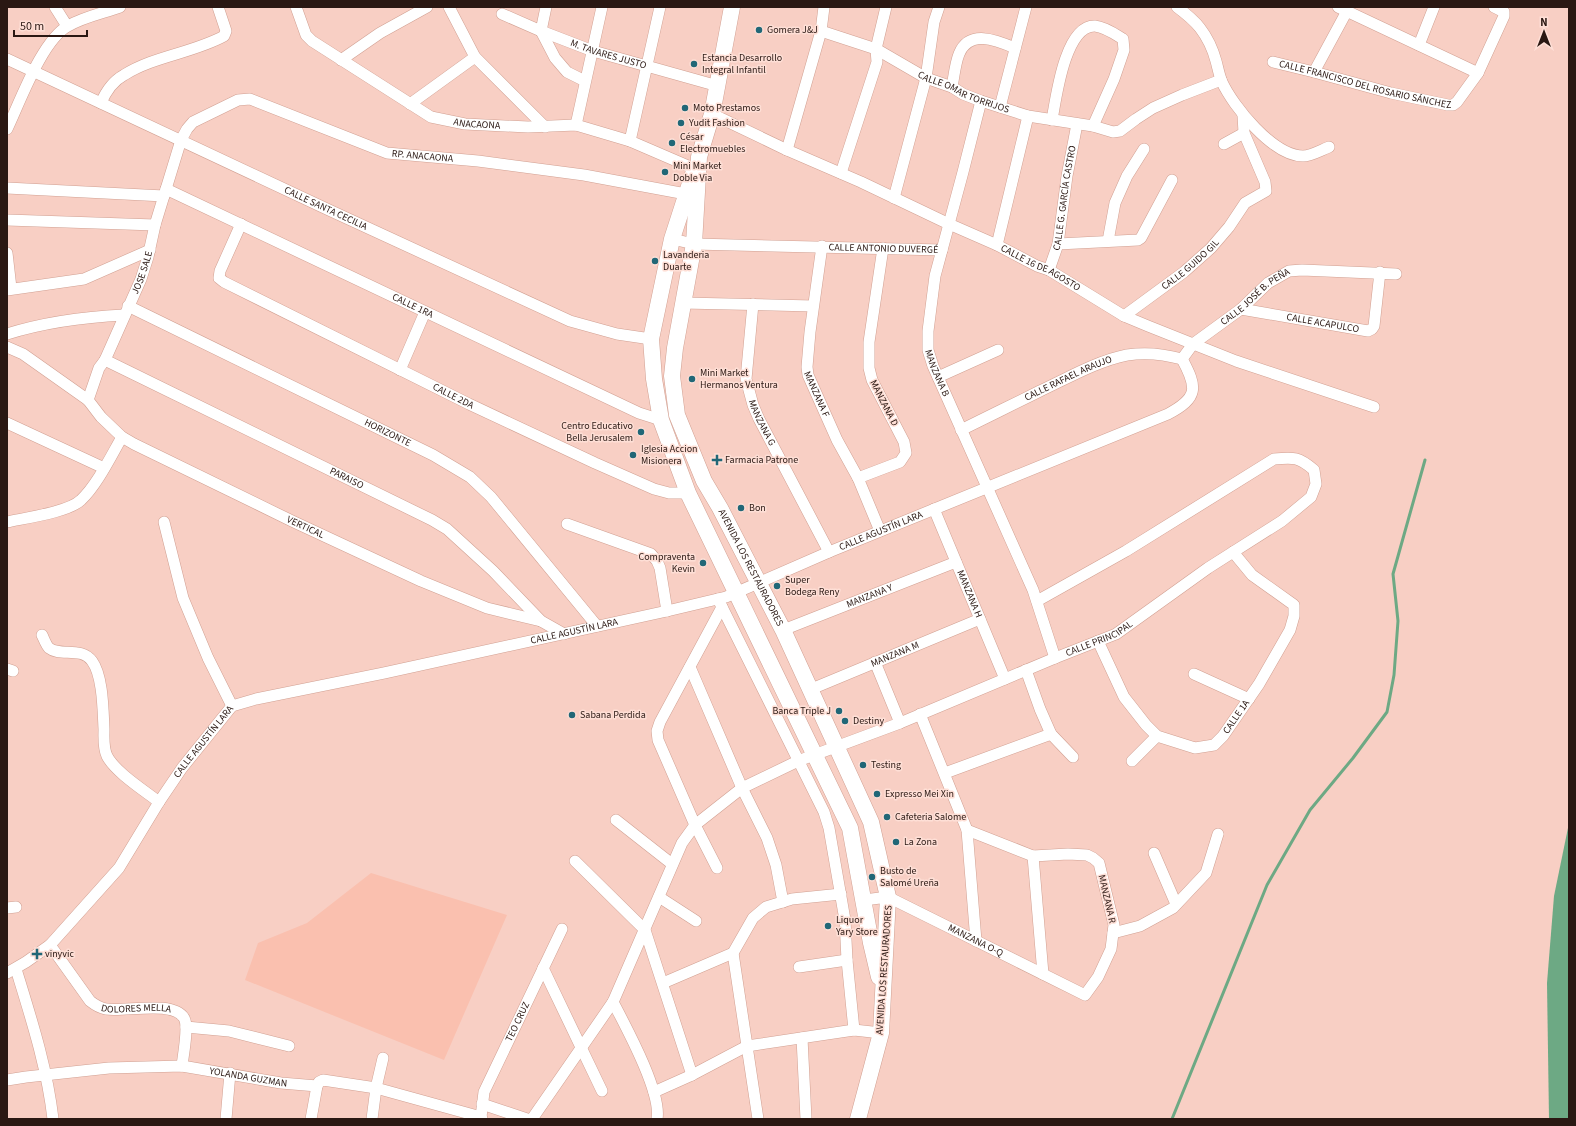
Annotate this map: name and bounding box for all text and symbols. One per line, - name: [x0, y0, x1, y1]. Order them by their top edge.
- scale bar: [14, 12, 87, 38]
- north arrow: [1524, 12, 1564, 52]
- text: N: [1540, 15, 1548, 30]
- text: 50 m: [20, 18, 44, 35]
- place label: Gomera J&J: [767, 23, 818, 37]
- marker: Gomera J&J: [754, 25, 764, 35]
- street label: M. TAVARES JUSTO: [568, 36, 648, 73]
- place label: Estancia Desarrollo Integral Infantil: [702, 51, 782, 77]
- street label: CALLE FRANCISCO DEL ROSARIO SÁNCHEZ: [1278, 57, 1451, 112]
- marker: Estancia Desarrollo Integral Infantil: [689, 59, 699, 69]
- street label: CALLE OMAR TORRIJOS: [915, 68, 1011, 117]
- place label: Moto Prestamos: [693, 101, 760, 115]
- marker: Moto Prestamos: [680, 103, 690, 113]
- street label: ANACAONA: [452, 115, 501, 133]
- place label: Yudit Fashion: [688, 116, 745, 130]
- marker: Yudit Fashion: [676, 118, 686, 128]
- place label: César Electromuebles: [680, 130, 745, 156]
- marker: César Electromuebles: [667, 138, 677, 148]
- street label: CALLE G. GARCÍA CASTRO: [1049, 144, 1080, 252]
- street label: RP. ANACAONA: [391, 146, 454, 166]
- place label: Mini Market Doble Via: [673, 159, 722, 185]
- marker: Mini Market Doble Via: [660, 167, 670, 177]
- street label: CALLE SANTA CECILIA: [282, 183, 370, 234]
- street label: CALLE GUIDO GIL: [1159, 236, 1223, 293]
- street label: CALLE ANTONIO DUVERGÉ: [828, 240, 938, 257]
- street label: CALLE 16 DE AGOSTO: [998, 241, 1083, 295]
- place label: Lavanderia Duarte: [663, 248, 709, 274]
- street label: JOSE SALE: [128, 250, 156, 296]
- marker: Lavanderia Duarte: [650, 256, 660, 266]
- street label: CALLE JOSÉ B. PEÑA: [1218, 265, 1293, 329]
- street label: CALLE 1RA: [390, 290, 436, 322]
- street label: CALLE ACAPULCO: [1285, 310, 1361, 336]
- street label: MANZANA B: [921, 348, 953, 399]
- street label: CALLE RAFAEL ARAUJO: [1022, 352, 1114, 405]
- place label: Mini Market Hermanos Ventura: [700, 366, 778, 392]
- street label: MANZANA F: [800, 369, 833, 419]
- marker: Mini Market Hermanos Ventura: [687, 374, 697, 384]
- street label: MANZANA D: [866, 378, 902, 428]
- street label: CALLE 2DA: [430, 380, 477, 413]
- street label: MANZANA G: [745, 398, 779, 448]
- street label: HORIZONTE: [362, 415, 413, 450]
- place label: Centro Educativo Bella Jerusalem: [561, 419, 633, 445]
- marker: Centro Educativo Bella Jerusalem: [636, 427, 646, 437]
- place label: Iglesia Accion Misionera: [641, 442, 698, 468]
- marker: Iglesia Accion Misionera: [628, 450, 638, 460]
- place label: Farmacia Patrone: [725, 453, 798, 467]
- marker: Farmacia Patrone: [712, 455, 722, 465]
- street label: PARAISO: [327, 464, 366, 493]
- place label: Bon: [749, 501, 766, 515]
- marker: Bon: [736, 503, 746, 513]
- street label: AVENIDA LOS RESTAURADORES: [715, 507, 787, 629]
- street label: CALLE AGUSTÍN LARA: [837, 507, 925, 554]
- street label: VERTICAL: [284, 512, 327, 542]
- place label: Compraventa Kevin: [638, 550, 695, 576]
- marker: Compraventa Kevin: [698, 558, 708, 568]
- street label: MANZANA H: [953, 568, 986, 620]
- place label: Super Bodega Reny: [785, 573, 840, 599]
- street label: MANZANA Y: [844, 580, 895, 611]
- marker: Super Bodega Reny: [772, 581, 782, 591]
- street label: CALLE AGUSTÍN LARA: [529, 615, 620, 648]
- street label: CALLE PRINCIPAL: [1064, 617, 1136, 660]
- street label: MANZANA M: [869, 638, 921, 671]
- street label: CALLE 1A: [1220, 697, 1253, 737]
- street label: CALLE AGUSTÍN LARA: [170, 702, 237, 781]
- place label: Banca Triple J: [772, 704, 831, 718]
- marker: Banca Triple J: [834, 706, 844, 716]
- place label: Sabana Perdida: [580, 708, 646, 722]
- marker: Sabana Perdida: [567, 710, 577, 720]
- place label: Destiny: [853, 714, 884, 728]
- marker: Destiny: [840, 716, 850, 726]
- place label: Testing: [871, 758, 901, 772]
- marker: Testing: [858, 760, 868, 770]
- place label: Expresso Mei Xin: [885, 787, 954, 801]
- marker: Expresso Mei Xin: [872, 789, 882, 799]
- place label: Cafeteria Salome: [895, 810, 966, 824]
- marker: Cafeteria Salome: [882, 812, 892, 822]
- place label: La Zona: [904, 835, 937, 849]
- marker: La Zona: [891, 837, 901, 847]
- place label: Busto de Salomé Ureña: [880, 864, 939, 890]
- marker: Busto de Salomé Ureña: [867, 872, 877, 882]
- street label: MANZANA R: [1095, 873, 1119, 925]
- street label: AVENIDA LOS RESTAURADORES: [872, 905, 896, 1035]
- place label: Liquor Yary Store: [835, 913, 878, 939]
- marker: Liquor Yary Store: [823, 921, 833, 931]
- street label: MANZANA O-Q: [945, 921, 1006, 960]
- place label: vinyvic: [45, 947, 74, 961]
- marker: vinyvic: [32, 949, 42, 959]
- street label: TEO CRUZ: [502, 1000, 533, 1044]
- street label: DOLORES MELLA: [100, 1001, 173, 1017]
- street label: YOLANDA GUZMAN: [207, 1064, 288, 1090]

